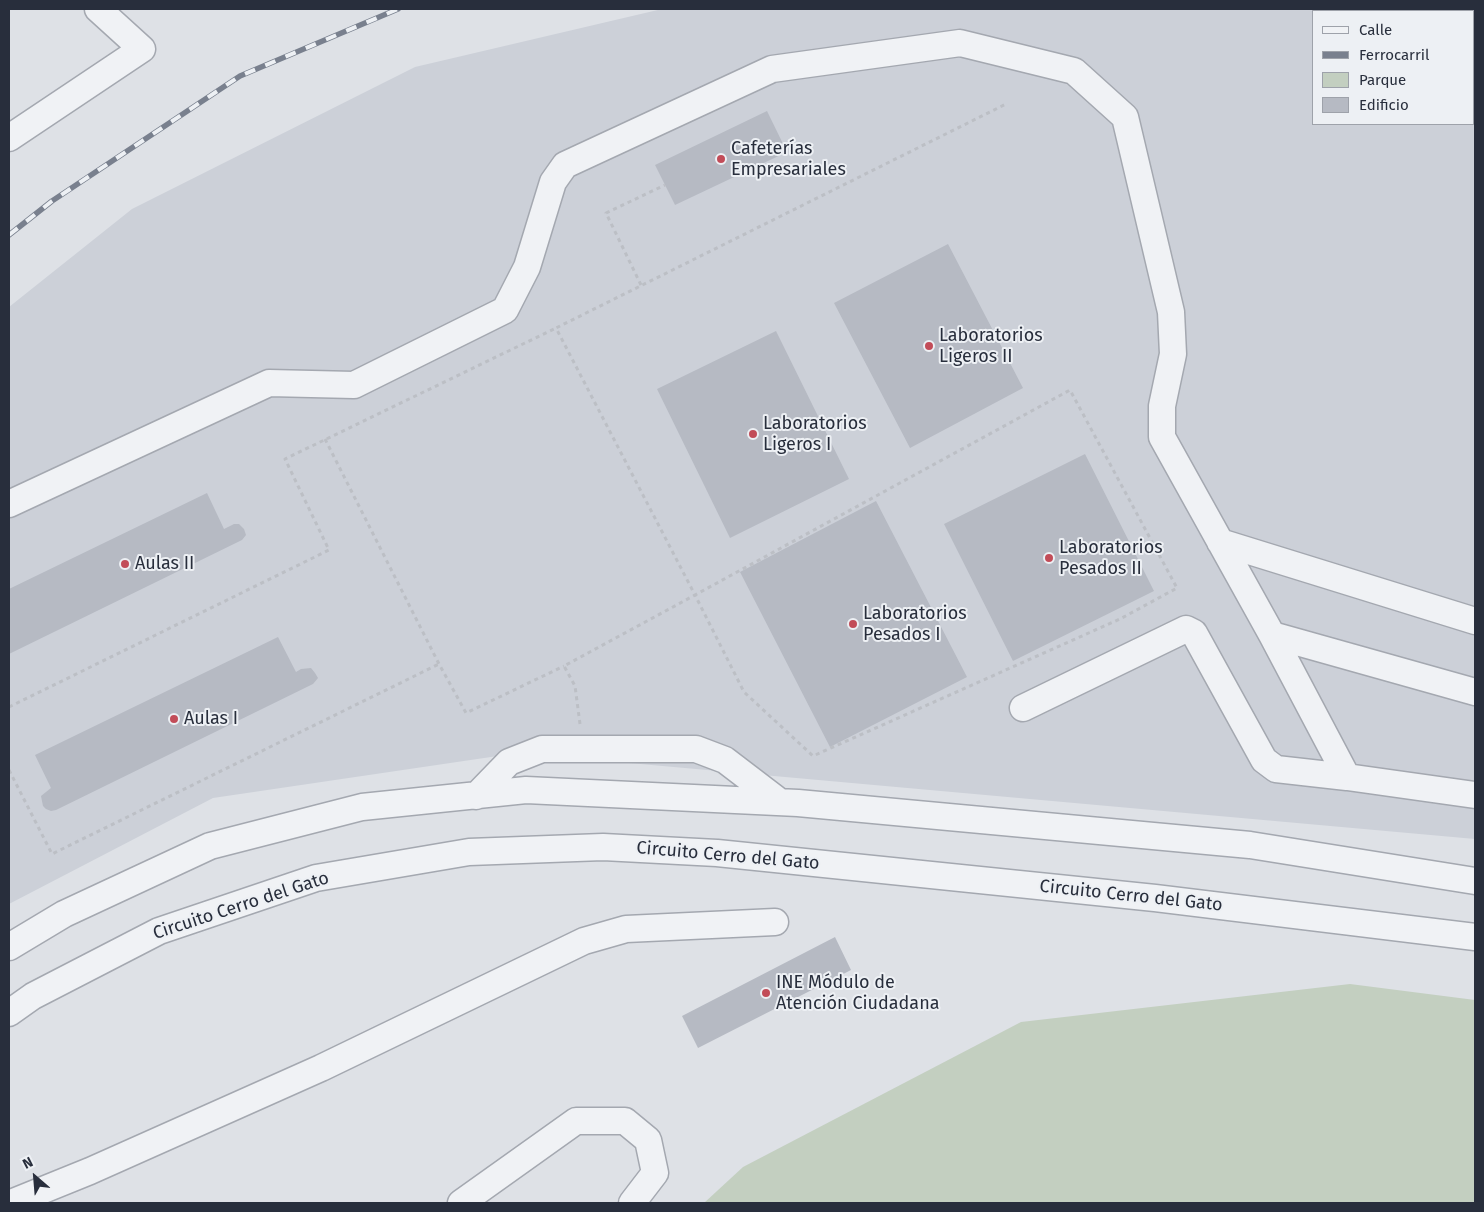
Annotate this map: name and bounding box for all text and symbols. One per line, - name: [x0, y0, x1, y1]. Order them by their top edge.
- legend: [1312, 10, 1474, 125]
- text: Calle: [1359, 21, 1392, 39]
- text: Ferrocarril: [1359, 46, 1429, 64]
- text: Parque: [1359, 71, 1406, 89]
- text: Edificio: [1359, 96, 1409, 114]
- place label: Cafeterías Empresariales: [731, 138, 846, 180]
- marker: Cafeterías Empresariales: [715, 153, 727, 165]
- place label: Laboratorios Ligeros II: [939, 325, 1043, 368]
- marker: Laboratorios Ligeros II: [923, 340, 935, 352]
- place label: Laboratorios Ligeros I: [763, 413, 867, 456]
- marker: Laboratorios Ligeros I: [747, 428, 759, 440]
- place label: Laboratorios Pesados II: [1059, 537, 1163, 580]
- marker: Laboratorios Pesados II: [1043, 552, 1055, 564]
- place label: Aulas II: [135, 553, 194, 575]
- marker: Aulas II: [119, 558, 131, 570]
- place label: Laboratorios Pesados I: [863, 603, 967, 646]
- marker: Laboratorios Pesados I: [847, 618, 859, 630]
- place label: Aulas I: [184, 708, 238, 730]
- marker: Aulas I: [168, 713, 180, 725]
- street label: Circuito Cerro del Gato: [636, 837, 820, 875]
- street label: Circuito Cerro del Gato: [150, 867, 332, 945]
- street label: Circuito Cerro del Gato: [1039, 876, 1223, 916]
- place label: INE Módulo de Atención Ciudadana: [776, 972, 939, 1014]
- marker: INE Módulo de Atención Ciudadana: [760, 987, 772, 999]
- north arrow: [10, 1152, 60, 1202]
- text: N: [20, 1154, 36, 1173]

